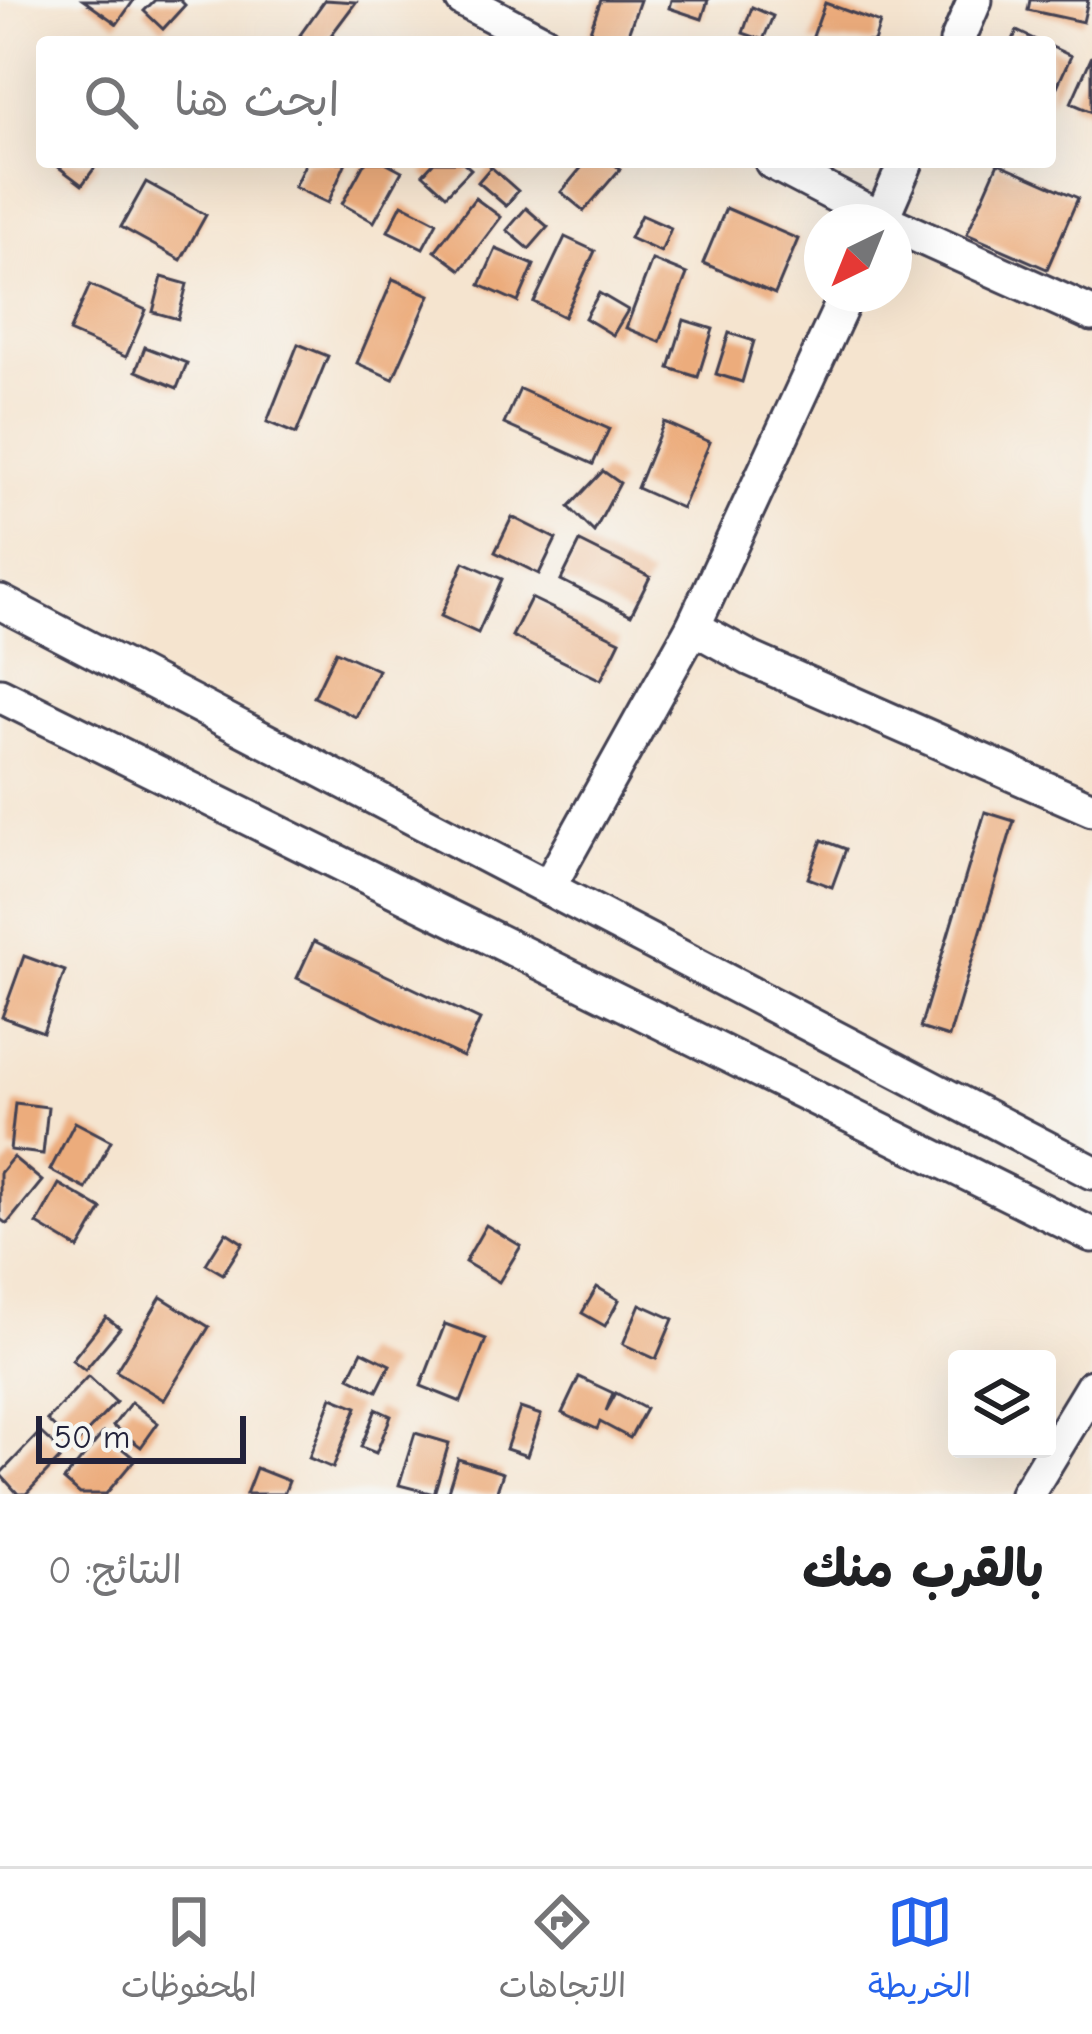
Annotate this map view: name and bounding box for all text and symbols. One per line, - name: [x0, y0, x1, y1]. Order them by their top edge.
- search box: [36, 36, 1056, 168]
- icon: search: [78, 69, 144, 135]
- text: ابحث هنا: [174, 74, 339, 126]
- north arrow: [804, 204, 912, 312]
- map controls: [948, 1350, 1056, 1458]
- button: layers: [948, 1350, 1056, 1458]
- scale bar: [36, 1410, 246, 1463]
- text: 50 m: [54, 1418, 130, 1456]
- text: بالقرب منك: [802, 1540, 1044, 1599]
- text: النتائج: 0: [48, 1548, 182, 1593]
- tab: المحفوظات: [121, 1889, 257, 2015]
- tab: الاتجاهات: [499, 1889, 626, 2015]
- tab: الخريطة: [868, 1889, 971, 2015]

